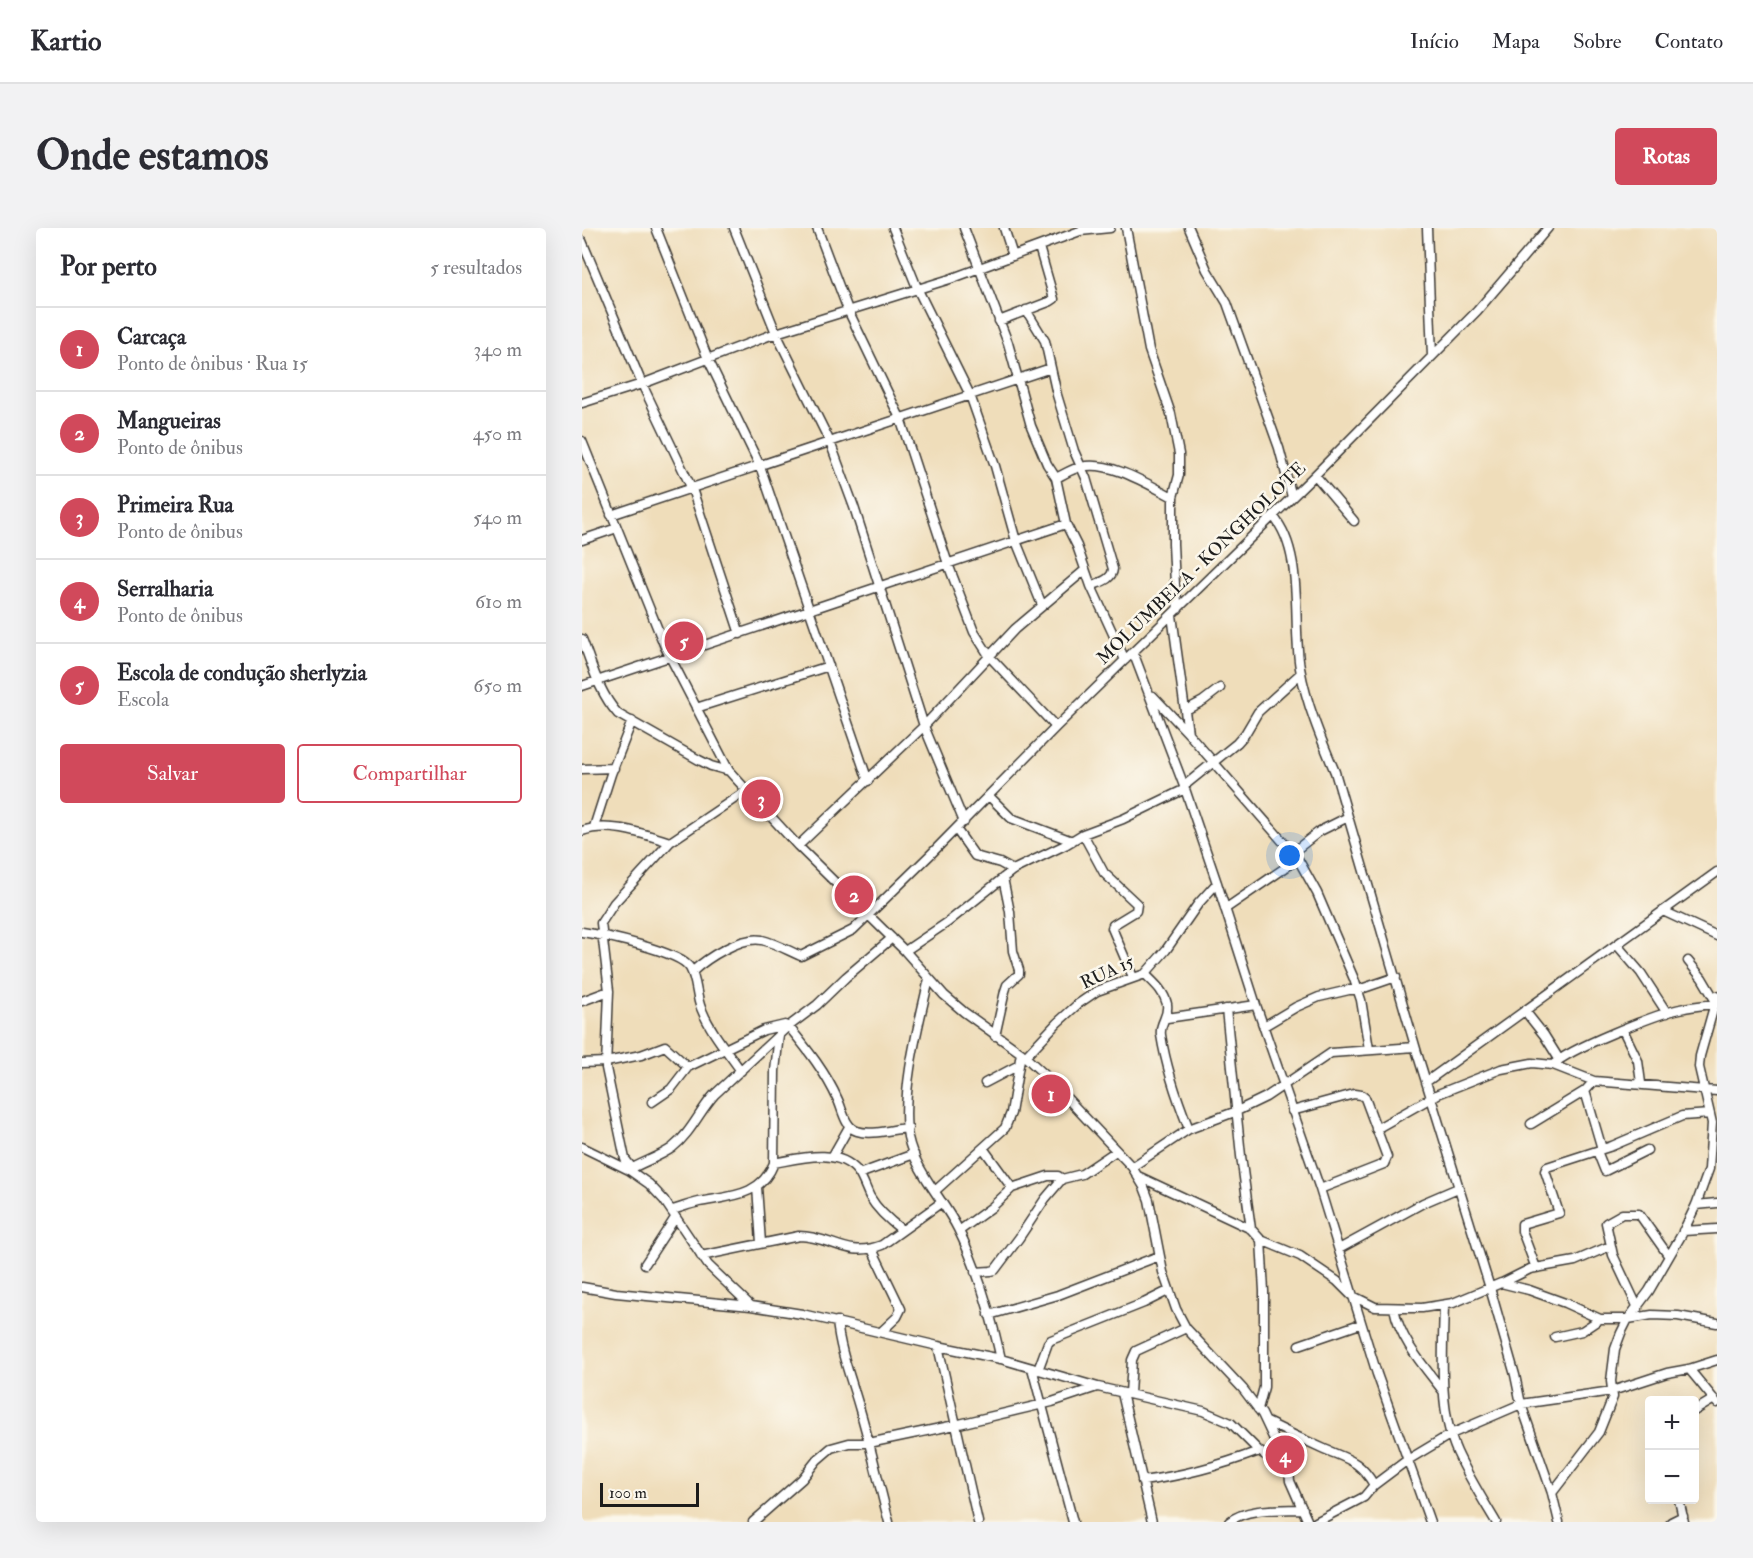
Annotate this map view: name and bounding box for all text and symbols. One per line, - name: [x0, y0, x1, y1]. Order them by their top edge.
- text: Kartio: [30, 24, 101, 59]
- text: Início: [1410, 28, 1459, 55]
- text: Mapa: [1492, 28, 1540, 55]
- text: Sobre: [1573, 28, 1622, 55]
- text: Contato: [1655, 28, 1723, 55]
- button: Rotas: [1615, 128, 1717, 185]
- text: Onde estamos: [36, 130, 269, 182]
- text: Por perto: [60, 251, 157, 283]
- text: 5 resultados: [430, 255, 522, 280]
- text: Carcaça: [117, 323, 186, 351]
- text: 1: [76, 337, 83, 362]
- text: 340 m: [474, 337, 522, 362]
- text: Ponto de ônibus · Rua 15: [117, 351, 308, 376]
- text: Mangueiras: [117, 407, 221, 435]
- text: 2: [74, 421, 85, 446]
- text: 450 m: [473, 421, 522, 446]
- text: Ponto de ônibus: [117, 435, 243, 460]
- street label: MOLUMBELA - KONGHOLOTE: [1092, 457, 1311, 670]
- text: Primeira Rua: [117, 491, 234, 519]
- text: 3: [76, 505, 83, 530]
- text: 540 m: [473, 505, 522, 530]
- text: Ponto de ônibus: [117, 519, 243, 544]
- text: Serralharia: [117, 575, 213, 603]
- text: 4: [74, 589, 85, 614]
- text: 610 m: [475, 589, 522, 614]
- text: Ponto de ônibus: [117, 603, 243, 628]
- pin: 5: [664, 618, 704, 664]
- text: Escola de condução sherlyzia: [117, 659, 367, 687]
- text: 5: [75, 673, 84, 698]
- text: 650 m: [473, 673, 522, 698]
- text: Escola: [117, 687, 169, 712]
- button: Salvar: [60, 744, 285, 803]
- button: Compartilhar: [297, 744, 522, 803]
- pin: 3: [742, 776, 780, 822]
- your location: [1275, 841, 1304, 870]
- pin: 2: [834, 872, 874, 918]
- street label: RUA 15: [1077, 950, 1138, 995]
- pin: 1: [1032, 1072, 1070, 1116]
- map controls: [1645, 1396, 1699, 1504]
- button: +: [1645, 1396, 1699, 1450]
- pin: 4: [1266, 1432, 1304, 1478]
- button: −: [1645, 1450, 1699, 1504]
- scale bar: [600, 1480, 699, 1508]
- text: 100 m: [609, 1483, 647, 1503]

